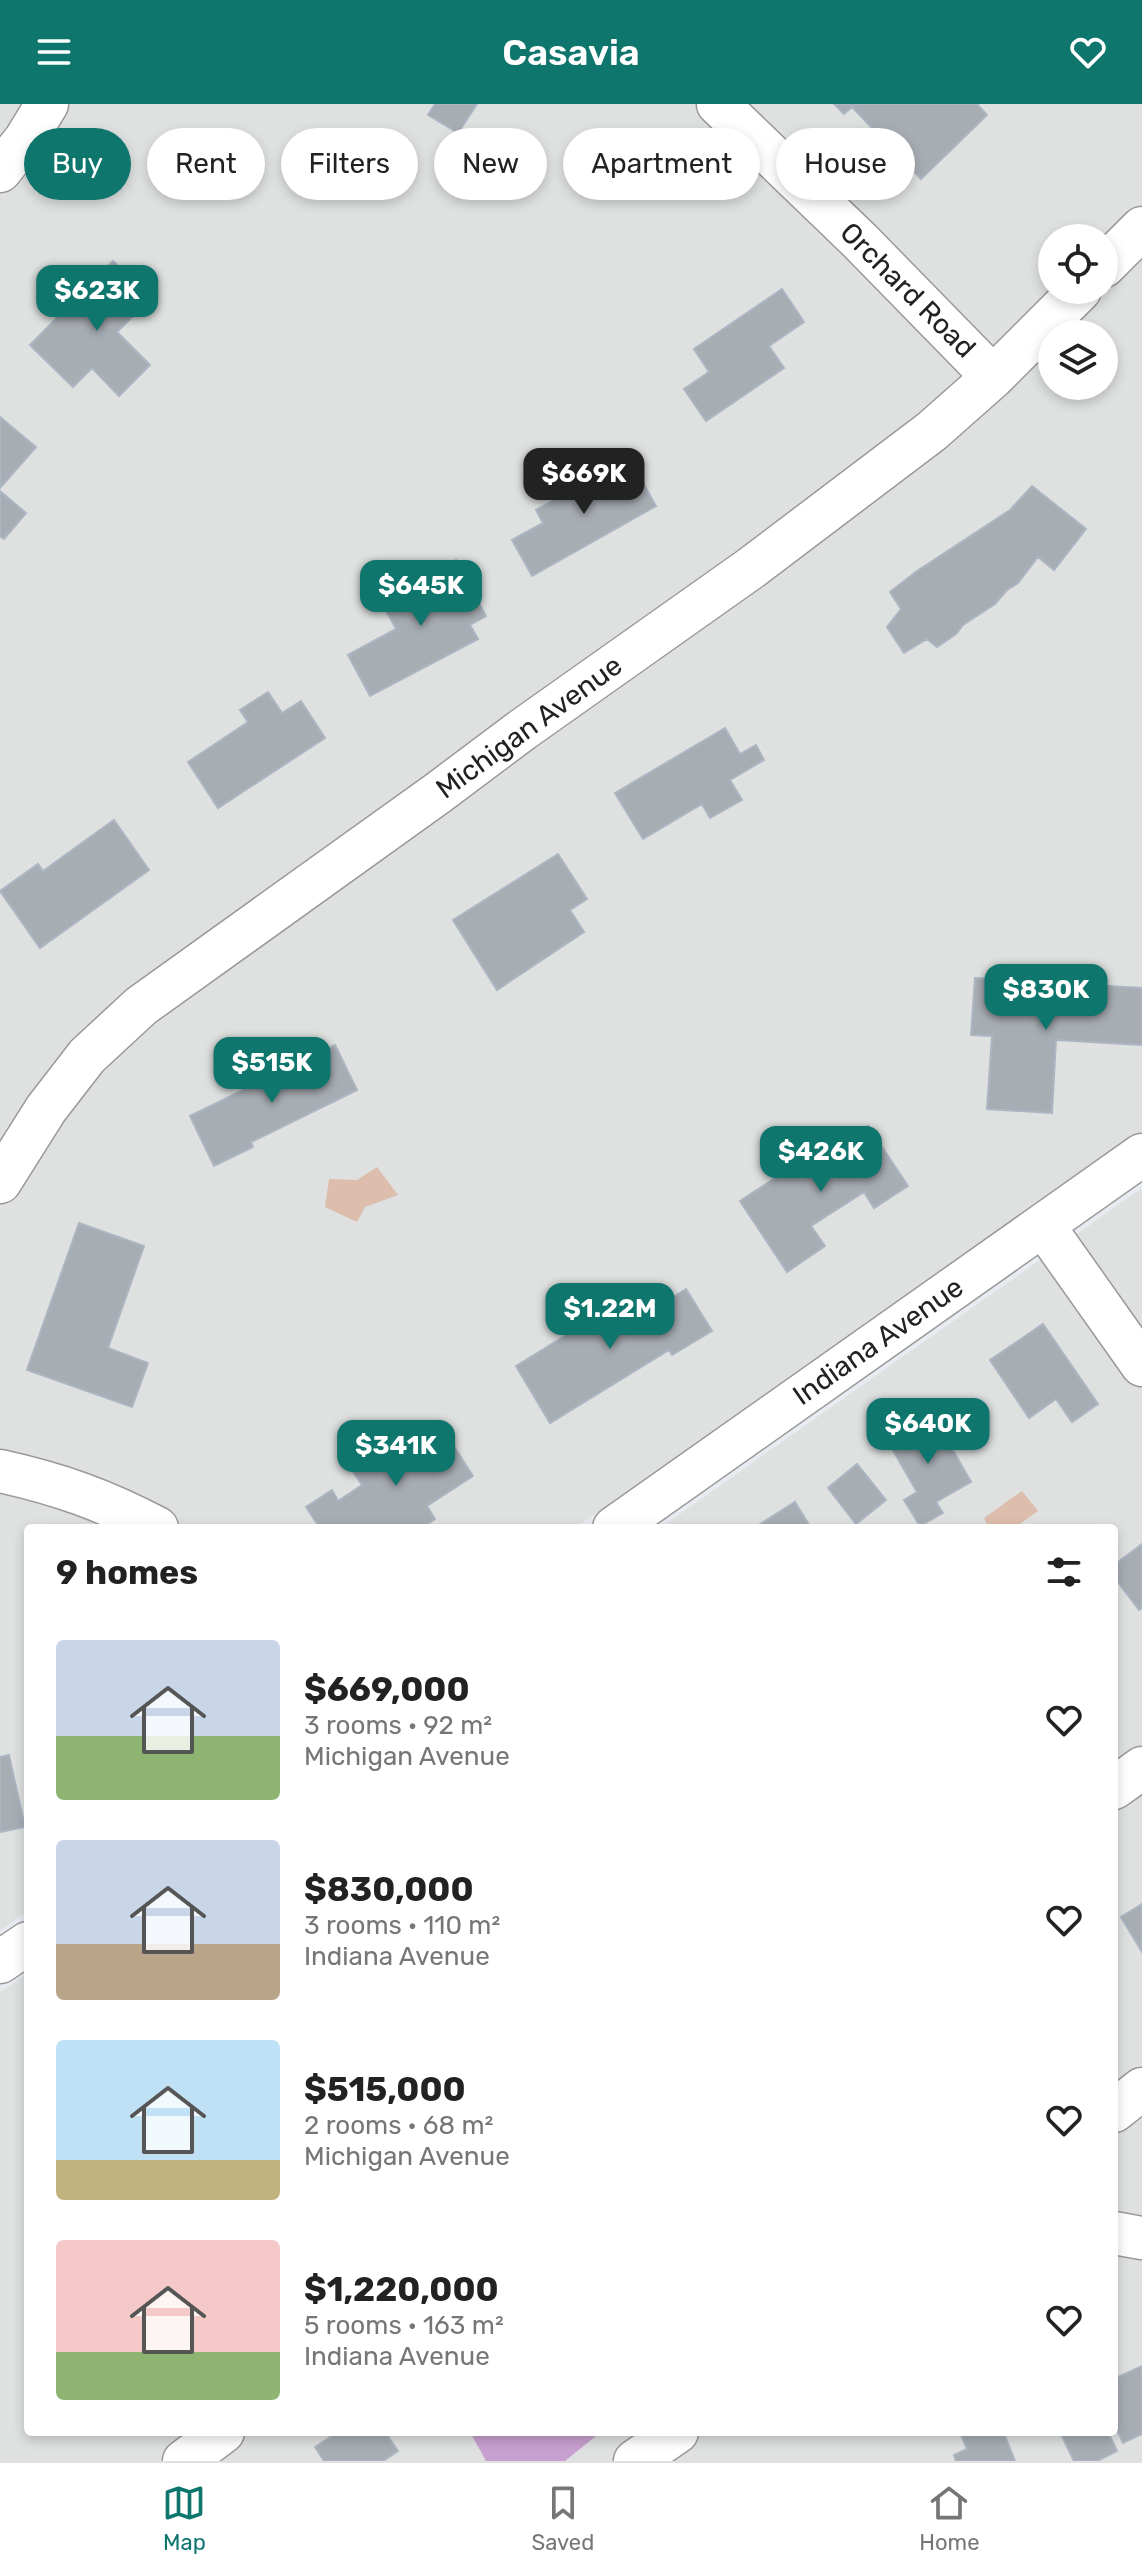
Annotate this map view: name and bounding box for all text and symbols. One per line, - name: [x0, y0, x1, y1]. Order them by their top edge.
- icon: menu: [32, 30, 76, 74]
- icon: heart: [1066, 30, 1110, 74]
- text: Casavia: [502, 31, 640, 74]
- chip: Buy: [24, 128, 131, 200]
- chip: Rent: [147, 128, 265, 200]
- chip: Filters: [281, 128, 418, 200]
- chip: New: [434, 128, 547, 200]
- chip: Apartment: [563, 128, 760, 200]
- chip: House: [776, 128, 915, 200]
- street label: Orchard Road: [834, 216, 982, 364]
- map controls: [1038, 224, 1118, 400]
- button: locate: [1038, 224, 1118, 304]
- pin: $623K: [41, 265, 153, 333]
- text: $623K: [54, 275, 140, 306]
- button: layers: [1038, 320, 1118, 400]
- pin: $669K: [528, 448, 640, 516]
- text: $669K: [541, 458, 627, 489]
- pin: $645K: [365, 560, 477, 628]
- text: $645K: [378, 570, 464, 601]
- street label: Michigan Avenue: [430, 649, 628, 805]
- pin: $830K: [990, 964, 1102, 1032]
- text: $830K: [1002, 974, 1090, 1005]
- pin: $515K: [216, 1037, 328, 1105]
- text: $515K: [232, 1047, 312, 1078]
- pin: $426K: [765, 1126, 877, 1194]
- text: $426K: [778, 1136, 864, 1167]
- street label: Indiana Avenue: [787, 1270, 969, 1412]
- pin: $1.22M: [545, 1283, 675, 1351]
- text: $1.22M: [563, 1293, 657, 1324]
- pin: $640K: [872, 1398, 984, 1466]
- text: $640K: [885, 1408, 971, 1439]
- pin: $341K: [340, 1420, 452, 1488]
- text: $341K: [355, 1430, 437, 1461]
- icon: filters: [1042, 1550, 1086, 1594]
- text: 9 homes: [56, 1552, 198, 1593]
- text: $669,000: [304, 1669, 470, 1710]
- icon: home: [120, 1672, 216, 1768]
- icon: heart: [1042, 1698, 1086, 1742]
- text: 3 rooms · 92 m²: [304, 1710, 492, 1741]
- text: Michigan Avenue: [304, 1741, 510, 1772]
- text: $830,000: [304, 1869, 474, 1910]
- icon: home: [120, 1872, 216, 1968]
- icon: heart: [1042, 1898, 1086, 1942]
- text: 3 rooms · 110 m²: [304, 1910, 500, 1941]
- text: Indiana Avenue: [304, 1941, 490, 1972]
- text: $515,000: [304, 2069, 466, 2110]
- icon: home: [120, 2072, 216, 2168]
- icon: heart: [1042, 2098, 1086, 2142]
- text: 2 rooms · 68 m²: [304, 2110, 493, 2141]
- text: Michigan Avenue: [304, 2141, 510, 2172]
- text: $1,220,000: [304, 2269, 499, 2310]
- icon: home: [120, 2272, 216, 2368]
- icon: heart: [1042, 2298, 1086, 2342]
- text: 5 rooms · 163 m²: [304, 2310, 504, 2341]
- text: Indiana Avenue: [304, 2341, 490, 2372]
- tab: Map: [162, 2481, 206, 2556]
- tab: Saved: [531, 2481, 594, 2556]
- tab: Home: [919, 2481, 979, 2556]

